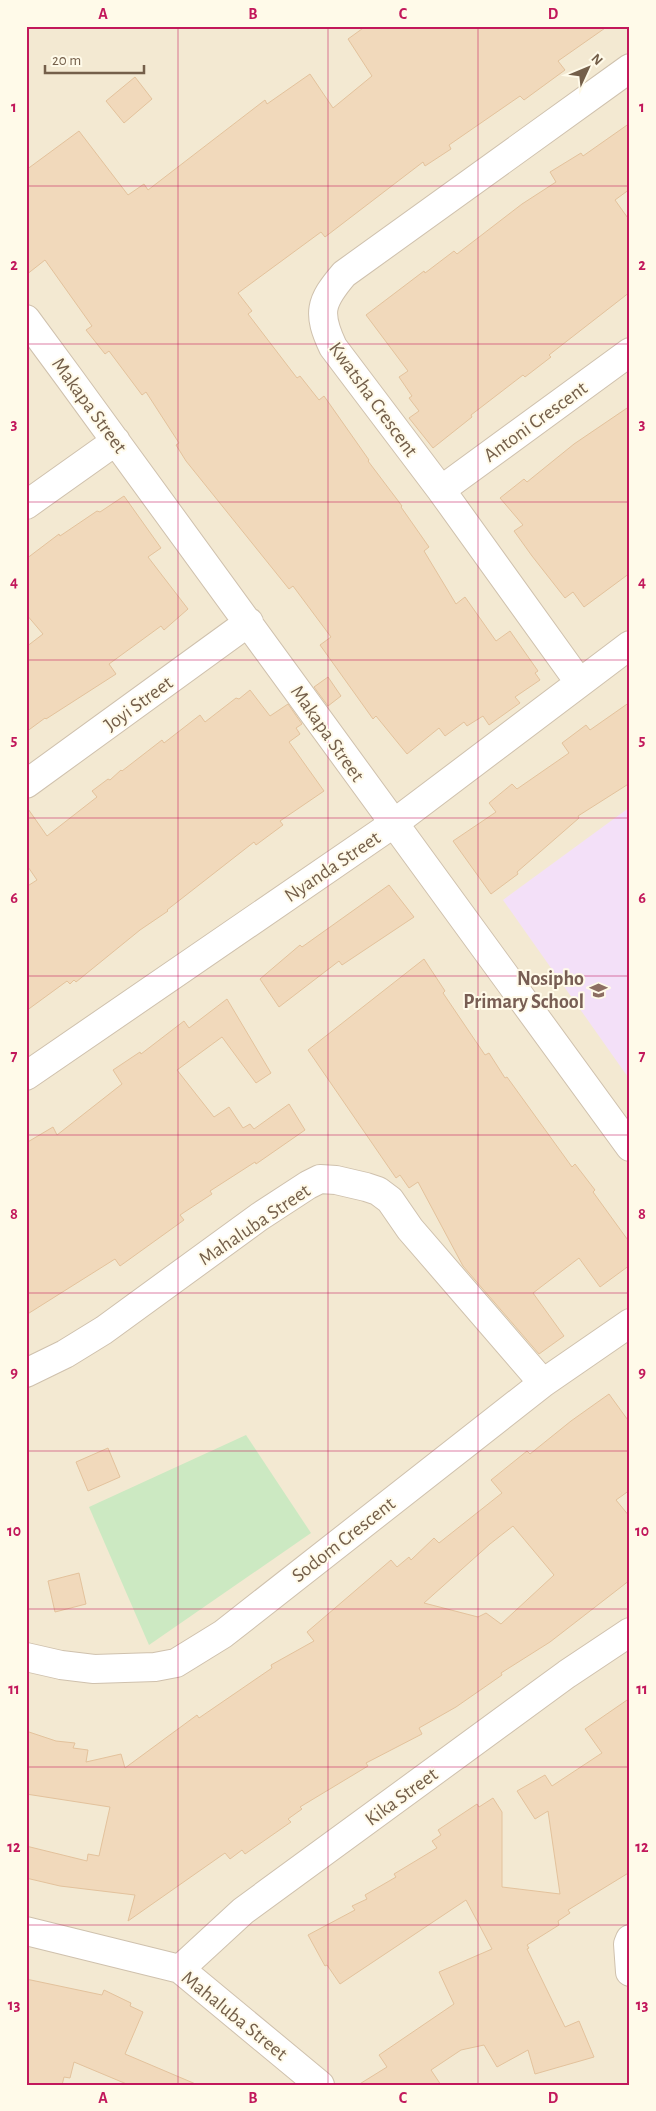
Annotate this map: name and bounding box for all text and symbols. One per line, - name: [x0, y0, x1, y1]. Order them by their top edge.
- text: A: [98, 6, 108, 22]
- text: B: [248, 6, 258, 22]
- text: C: [399, 6, 408, 22]
- text: D: [548, 6, 559, 22]
- scale bar: [45, 42, 144, 74]
- north arrow: [564, 42, 614, 92]
- text: N: [588, 51, 605, 68]
- text: 20 m: [52, 53, 81, 68]
- text: 1: [11, 99, 17, 115]
- text: 1: [639, 99, 645, 115]
- text: 2: [10, 257, 18, 273]
- text: 2: [638, 257, 646, 273]
- street label: Kwatsha Crescent: [325, 339, 422, 461]
- street label: Makapa Street: [48, 354, 131, 458]
- street label: Antoni Crescent: [480, 377, 592, 466]
- text: 3: [11, 416, 18, 432]
- text: 3: [639, 416, 646, 432]
- text: 4: [10, 574, 18, 590]
- text: 4: [638, 574, 646, 590]
- street label: Joyi Street: [101, 672, 177, 735]
- street label: Makapa Street: [287, 682, 368, 786]
- text: 5: [11, 732, 18, 748]
- text: 5: [639, 732, 646, 748]
- street label: Nyanda Street: [281, 827, 385, 906]
- text: 6: [10, 890, 18, 906]
- text: 6: [638, 890, 646, 906]
- place label: Nosipho Primary School: [463, 969, 584, 1012]
- school or university icon: Nosipho Primary School: [588, 980, 608, 1000]
- text: 7: [11, 1048, 18, 1064]
- text: 7: [639, 1048, 646, 1064]
- street label: Mahaluba Street: [195, 1180, 314, 1269]
- text: 8: [10, 1206, 18, 1222]
- text: 8: [638, 1206, 646, 1222]
- text: 9: [10, 1364, 18, 1380]
- text: 9: [638, 1364, 646, 1380]
- street label: Sodom Crescent: [288, 1493, 399, 1586]
- text: 10: [7, 1523, 21, 1539]
- text: 10: [635, 1523, 649, 1539]
- text: 11: [8, 1681, 20, 1697]
- text: 11: [636, 1681, 648, 1697]
- street label: Kika Street: [362, 1764, 442, 1830]
- text: 12: [7, 1839, 21, 1855]
- text: 12: [635, 1839, 649, 1855]
- street label: Mahaluba Street: [178, 1967, 291, 2065]
- text: 13: [8, 1997, 20, 2013]
- text: 13: [636, 1997, 648, 2013]
- text: A: [98, 2090, 108, 2106]
- text: B: [248, 2090, 258, 2106]
- text: C: [399, 2090, 408, 2106]
- text: D: [548, 2090, 559, 2106]

